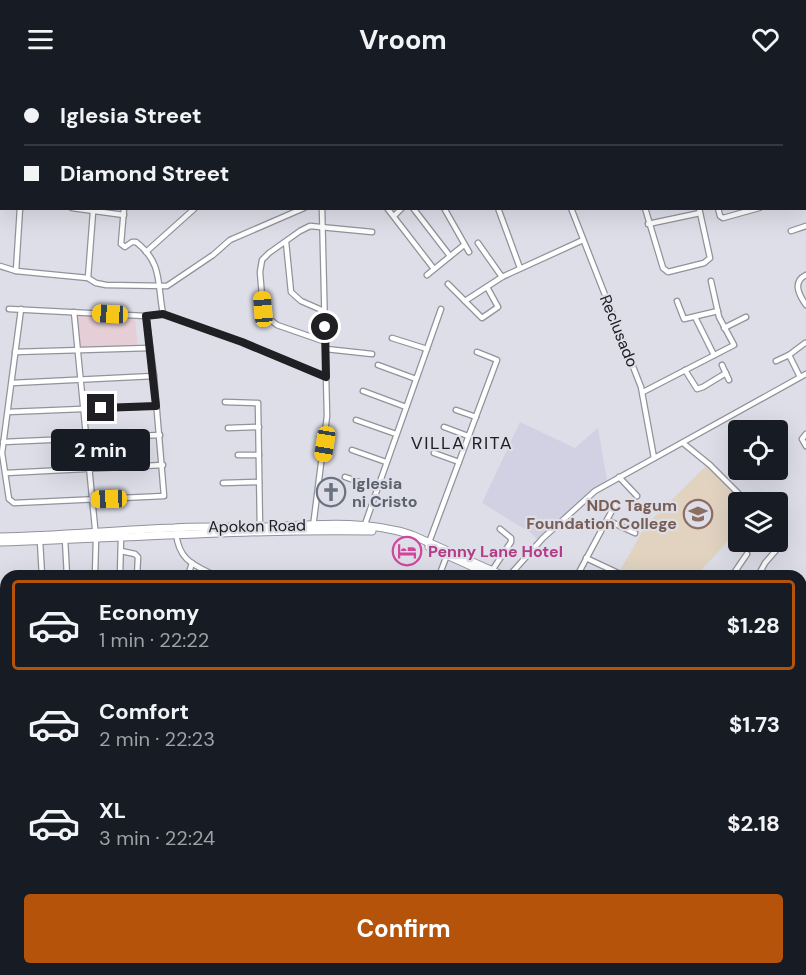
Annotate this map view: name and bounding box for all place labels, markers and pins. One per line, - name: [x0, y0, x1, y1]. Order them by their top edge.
- place label: Iglesia ni Cristo: [352, 473, 418, 512]
- church icon: Iglesia ni Cristo: [315, 476, 347, 508]
- place label: NDC Tagum Foundation College: [526, 495, 677, 534]
- school or university icon: NDC Tagum Foundation College: [682, 498, 714, 530]
- hotel icon: Penny Lane Hotel: [391, 535, 423, 567]
- place label: Penny Lane Hotel: [428, 541, 563, 562]

